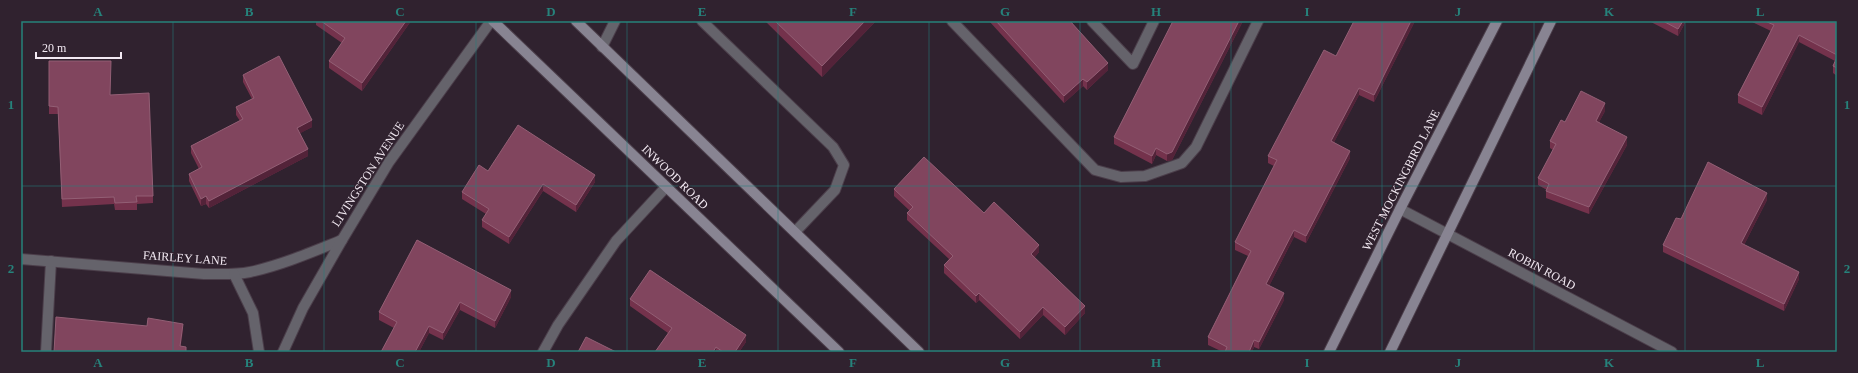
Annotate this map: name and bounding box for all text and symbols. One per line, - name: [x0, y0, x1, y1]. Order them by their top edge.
- text: A: [93, 4, 103, 19]
- text: B: [245, 4, 254, 19]
- text: C: [395, 4, 405, 19]
- text: D: [546, 4, 556, 19]
- text: E: [698, 4, 706, 19]
- text: F: [849, 4, 857, 19]
- text: G: [1000, 4, 1010, 19]
- text: H: [1151, 4, 1161, 19]
- text: I: [1304, 4, 1310, 19]
- text: J: [1455, 4, 1462, 19]
- text: K: [1604, 4, 1615, 19]
- text: L: [1756, 4, 1765, 19]
- scale bar: [36, 34, 121, 60]
- text: 20 m: [42, 41, 67, 55]
- text: 1: [8, 97, 14, 112]
- text: 1: [1844, 97, 1850, 112]
- street label: WEST MOCKINGBIRD LANE: [1359, 107, 1443, 253]
- street label: LIVINGSTON AVENUE: [329, 119, 407, 229]
- street label: INWOOD ROAD: [639, 142, 711, 212]
- street label: ROBIN ROAD: [1506, 245, 1578, 293]
- street label: FAIRLEY LANE: [142, 248, 228, 268]
- text: 2: [8, 261, 14, 276]
- text: 2: [1844, 261, 1850, 276]
- text: A: [93, 355, 103, 370]
- text: B: [245, 355, 254, 370]
- text: C: [395, 355, 405, 370]
- text: D: [546, 355, 556, 370]
- text: E: [698, 355, 706, 370]
- text: F: [849, 355, 857, 370]
- text: G: [1000, 355, 1010, 370]
- text: H: [1151, 355, 1161, 370]
- text: I: [1304, 355, 1310, 370]
- text: J: [1455, 355, 1462, 370]
- text: K: [1604, 355, 1615, 370]
- text: L: [1756, 355, 1765, 370]

